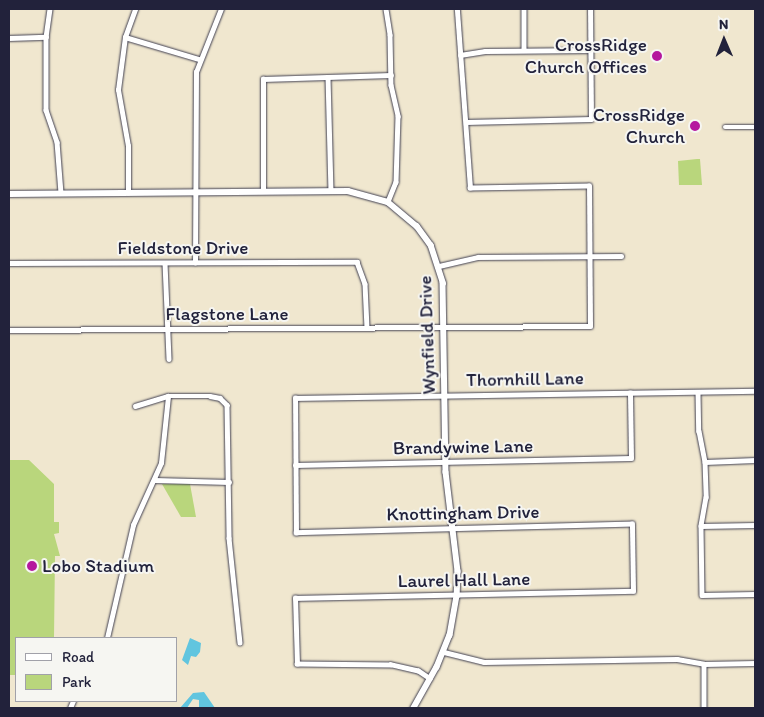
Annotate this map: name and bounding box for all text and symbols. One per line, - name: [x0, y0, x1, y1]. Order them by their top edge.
- north arrow: [699, 15, 749, 65]
- text: N: [719, 16, 729, 33]
- place label: CrossRidge Church Offices: [525, 34, 647, 78]
- marker: CrossRidge Church Offices: [651, 50, 663, 62]
- place label: CrossRidge Church: [593, 104, 685, 148]
- marker: CrossRidge Church: [689, 120, 701, 132]
- street label: Fieldstone Drive: [118, 237, 248, 259]
- street label: Wynfield Drive: [414, 275, 440, 395]
- street label: Flagstone Lane: [166, 303, 288, 325]
- street label: Thornhill Lane: [466, 367, 584, 391]
- street label: Brandywine Lane: [393, 434, 533, 460]
- street label: Knottingham Drive: [386, 500, 540, 526]
- place label: Lobo Stadium: [42, 555, 154, 577]
- marker: Lobo Stadium: [26, 560, 38, 572]
- street label: Laurel Hall Lane: [397, 567, 531, 593]
- legend: [15, 637, 178, 702]
- text: Road: [62, 648, 94, 666]
- text: Park: [62, 673, 92, 691]

